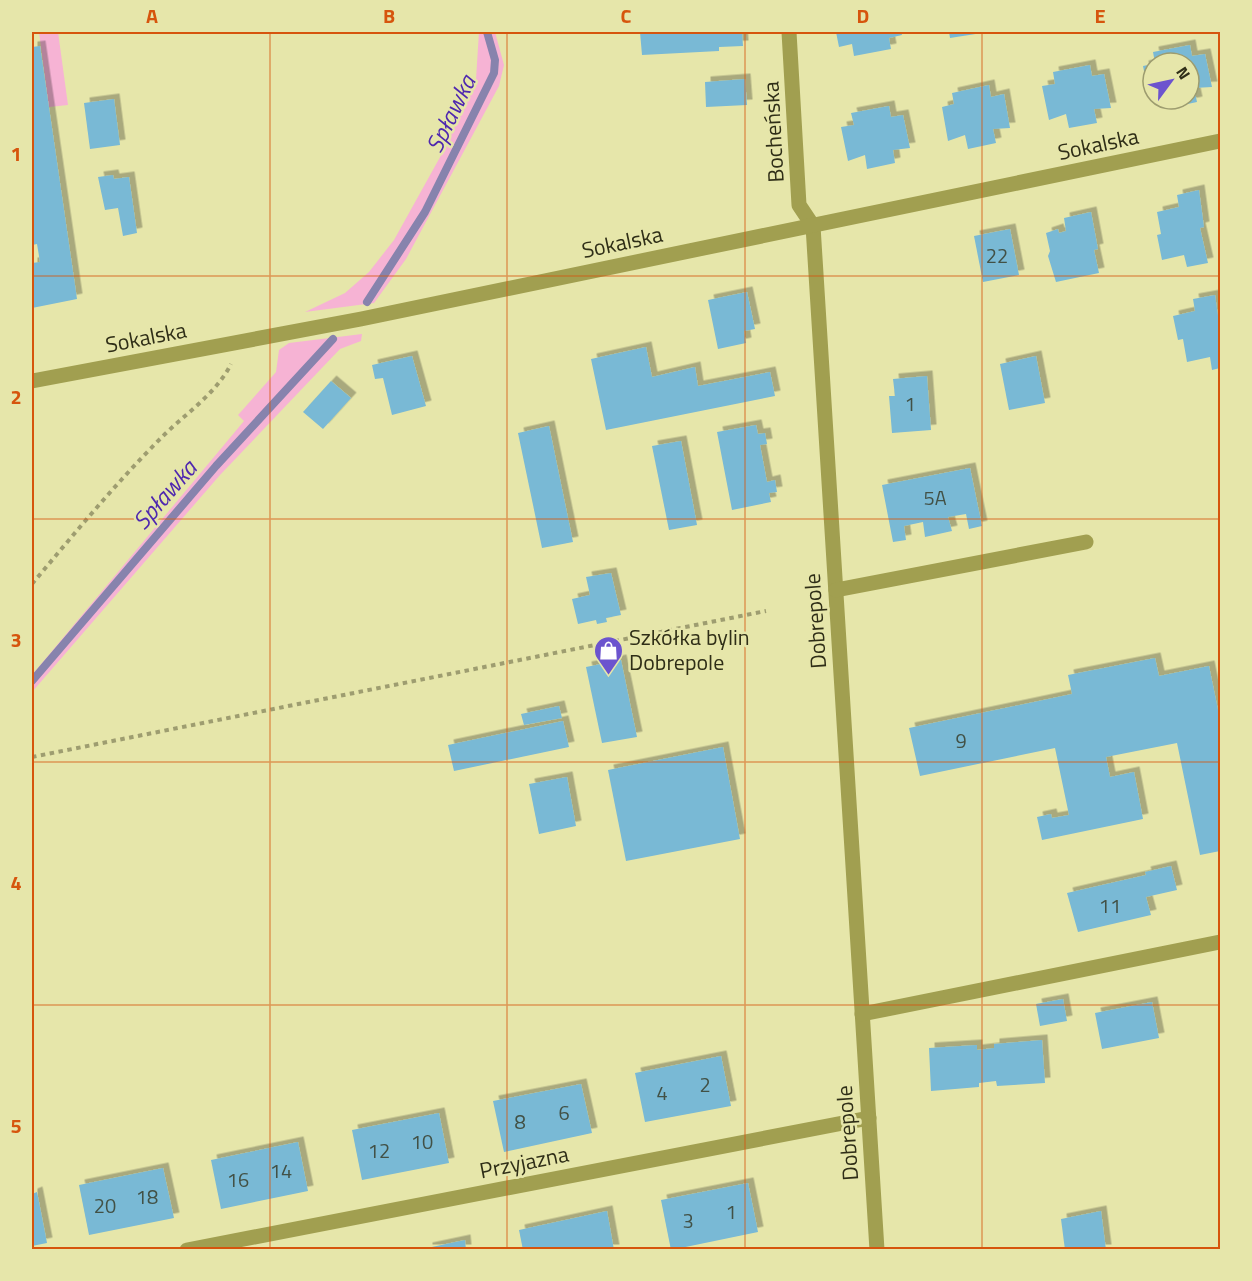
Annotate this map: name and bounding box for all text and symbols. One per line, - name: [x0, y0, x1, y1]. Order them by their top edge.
- text: A: [146, 0, 158, 31]
- text: B: [383, 0, 395, 31]
- text: C: [621, 0, 632, 31]
- text: D: [857, 0, 869, 31]
- text: E: [1094, 0, 1106, 31]
- north arrow: [1141, 51, 1201, 111]
- text: N: [1170, 62, 1197, 84]
- water label: Spławka: [416, 67, 485, 158]
- street label: Bocheńska: [753, 81, 793, 183]
- street label: Sokalska: [1054, 119, 1142, 169]
- text: 1: [10, 138, 22, 169]
- street label: Sokalska: [578, 217, 666, 267]
- house number: 22: [986, 240, 1008, 271]
- street label: Sokalska: [103, 313, 189, 361]
- text: 2: [10, 381, 22, 412]
- house number: 1: [904, 388, 916, 419]
- water label: Spławka: [124, 450, 206, 537]
- house number: 5A: [923, 482, 947, 513]
- street label: Dobrepole: [795, 572, 835, 670]
- place label: Szkółka bylin Dobrepole: [629, 620, 750, 679]
- text: 3: [10, 624, 22, 655]
- shop icon: Szkółka bylin Dobrepole: [592, 634, 624, 676]
- house number: 9: [955, 725, 967, 756]
- text: 4: [10, 867, 22, 898]
- house number: 11: [1099, 890, 1121, 921]
- house number: 2: [699, 1069, 711, 1100]
- house number: 4: [656, 1077, 668, 1108]
- street label: Dobrepole: [827, 1084, 867, 1182]
- house number: 6: [558, 1097, 570, 1128]
- house number: 8: [514, 1106, 526, 1137]
- text: 5: [10, 1110, 22, 1141]
- house number: 10: [411, 1126, 433, 1157]
- house number: 12: [368, 1135, 390, 1166]
- street label: Przyjazna: [477, 1137, 571, 1187]
- house number: 14: [270, 1155, 292, 1186]
- house number: 16: [227, 1164, 249, 1195]
- house number: 18: [136, 1181, 158, 1212]
- house number: 20: [94, 1190, 116, 1221]
- house number: 1: [725, 1196, 737, 1227]
- house number: 3: [682, 1205, 694, 1236]

